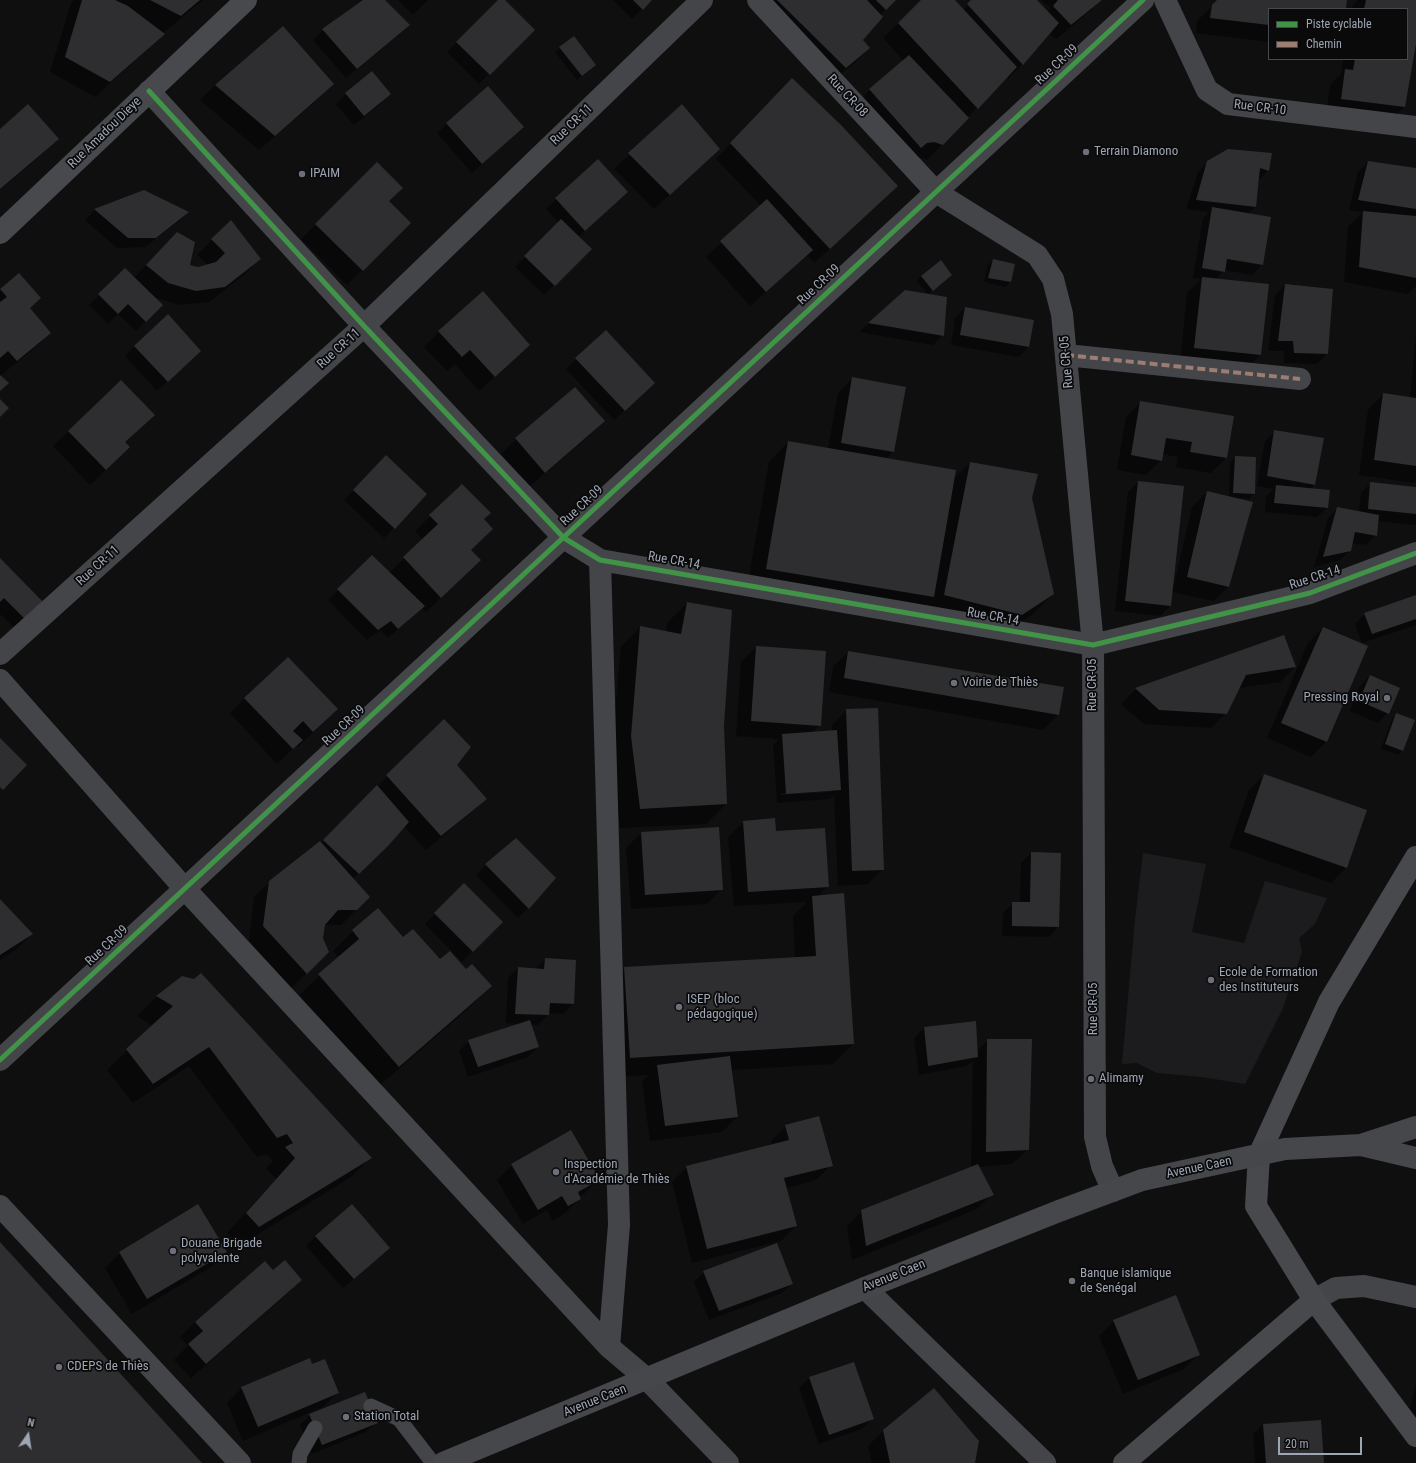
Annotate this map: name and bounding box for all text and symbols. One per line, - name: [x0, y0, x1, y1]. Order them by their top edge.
- legend: [1268, 8, 1408, 60]
- text: Piste cyclable: [1306, 17, 1372, 31]
- text: Chemin: [1306, 37, 1342, 51]
- street label: Rue CR-09: [1032, 41, 1082, 89]
- street label: Rue CR-08: [823, 71, 871, 121]
- street label: Rue Amadou Dieye: [65, 94, 145, 172]
- street label: Rue CR-10: [1233, 97, 1287, 119]
- street label: Rue CR-11: [548, 101, 596, 149]
- place label: Terrain Diamono: [1094, 144, 1178, 160]
- marker: Terrain Diamono: [1081, 147, 1091, 157]
- place label: IPAIM: [310, 166, 340, 182]
- marker: IPAIM: [297, 169, 307, 179]
- street label: Rue CR-09: [794, 261, 844, 309]
- street label: Rue CR-11: [314, 326, 364, 372]
- street label: Rue CR-05: [1057, 335, 1077, 389]
- street label: Rue CR-09: [557, 482, 607, 530]
- street label: Rue CR-11: [73, 543, 123, 589]
- street label: Rue CR-14: [647, 549, 701, 573]
- street label: Rue CR-14: [1288, 562, 1342, 594]
- street label: Rue CR-14: [966, 605, 1020, 629]
- street label: Rue CR-05: [1085, 659, 1101, 711]
- place label: Voirie de Thiès: [962, 675, 1038, 691]
- marker: Voirie de Thiès: [949, 678, 959, 688]
- place label: Pressing Royal: [1303, 690, 1379, 706]
- marker: Pressing Royal: [1382, 693, 1392, 703]
- street label: Rue CR-09: [319, 702, 369, 750]
- street label: Rue CR-09: [82, 922, 132, 970]
- place label: Ecole de Formation des Instituteurs: [1219, 965, 1318, 996]
- marker: Ecole de Formation des Instituteurs: [1206, 975, 1216, 985]
- street label: Rue CR-05: [1086, 983, 1102, 1035]
- place label: ISEP (bloc pédagogique): [687, 992, 758, 1023]
- marker: ISEP (bloc pédagogique): [674, 1002, 684, 1012]
- place label: Alimamy: [1099, 1071, 1144, 1087]
- marker: Alimamy: [1086, 1074, 1096, 1084]
- street label: Avenue Caen: [1165, 1153, 1233, 1183]
- place label: Inspection d'Académie de Thiès: [564, 1157, 670, 1188]
- marker: Inspection d'Académie de Thiès: [551, 1167, 561, 1177]
- place label: Douane Brigade polyvalente: [181, 1236, 262, 1267]
- marker: Douane Brigade polyvalente: [168, 1246, 178, 1256]
- street label: Avenue Caen: [860, 1256, 928, 1296]
- place label: Banque islamique de Senégal: [1080, 1266, 1171, 1297]
- marker: Banque islamique de Senégal: [1067, 1276, 1077, 1286]
- place label: CDEPS de Thiès: [67, 1359, 149, 1375]
- marker: CDEPS de Thiès: [54, 1362, 64, 1372]
- street label: Avenue Caen: [561, 1381, 629, 1421]
- place label: Station Total: [354, 1409, 419, 1425]
- marker: Station Total: [341, 1412, 351, 1422]
- north arrow: [8, 1415, 48, 1455]
- text: N: [26, 1416, 36, 1430]
- scale bar: [1280, 1429, 1364, 1455]
- text: 20 m: [1285, 1437, 1309, 1451]

